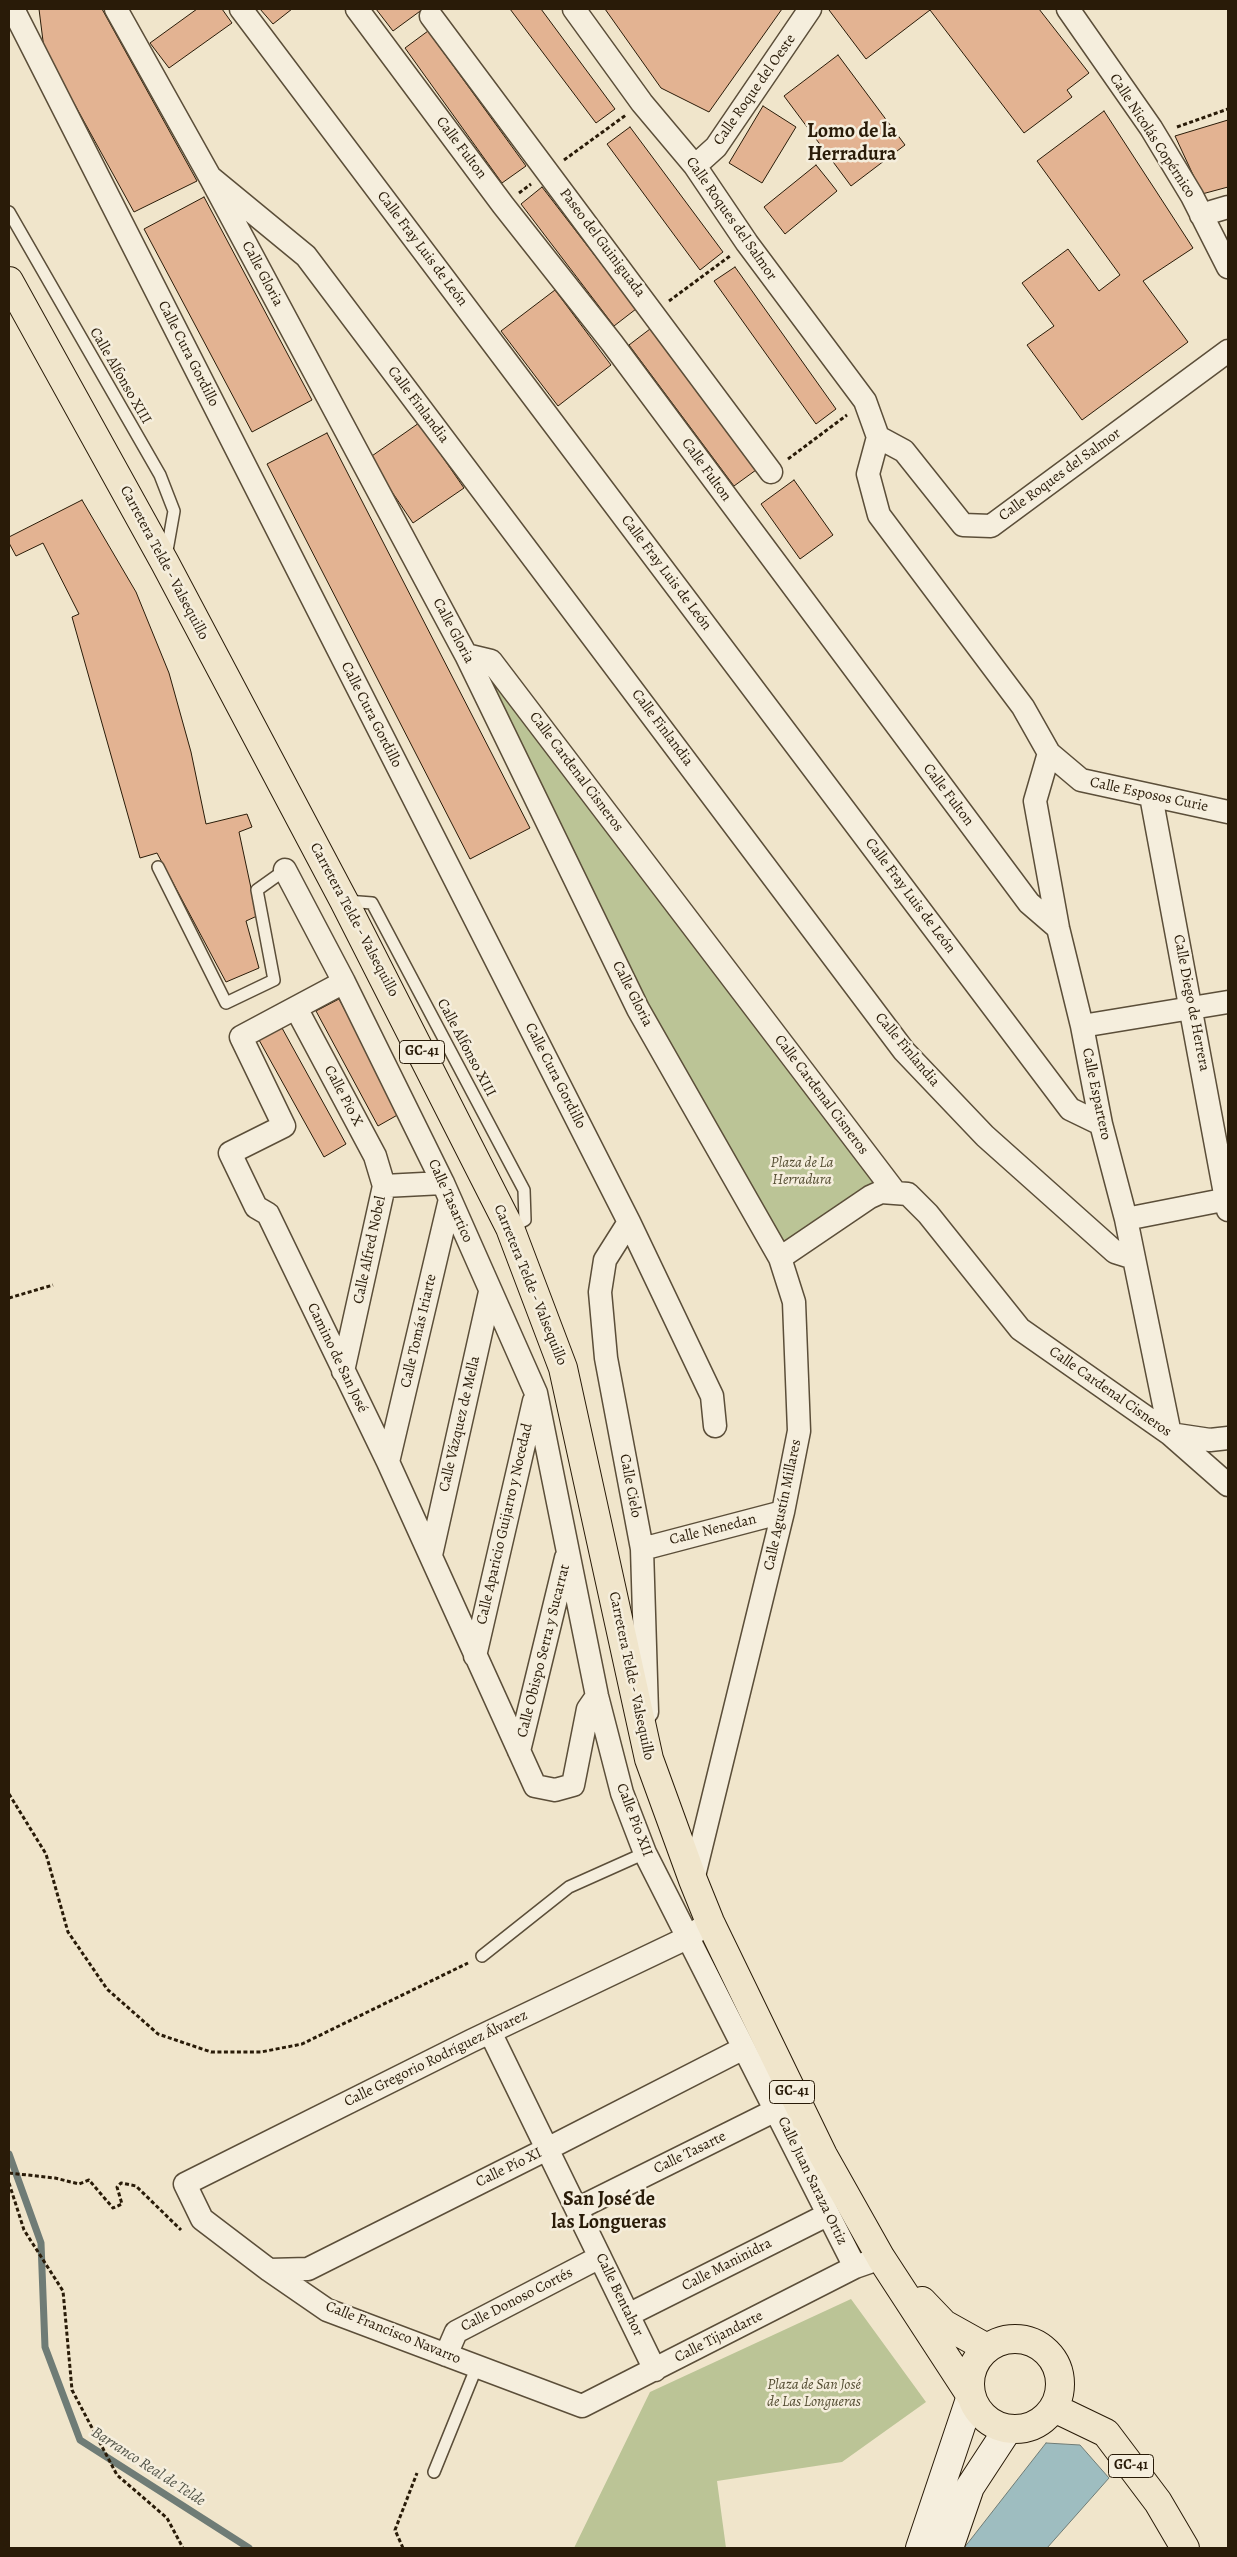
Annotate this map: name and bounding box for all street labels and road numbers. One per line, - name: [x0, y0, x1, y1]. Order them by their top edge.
- street label: Calle Roque del Oeste: [710, 31, 800, 149]
- street label: Calle Nicolás Copérnico: [1105, 71, 1199, 201]
- street label: Calle Fulton: [432, 113, 490, 183]
- street label: Calle Roques del Salmor: [682, 154, 780, 284]
- street label: Paseo del Guiniguada: [555, 185, 649, 301]
- street label: Calle Fray Luis de León: [373, 188, 471, 310]
- street label: Calle Gloria: [237, 238, 287, 310]
- street label: Calle Cura Gordillo: [154, 298, 222, 410]
- street label: Calle Alfonso XIII: [85, 325, 155, 427]
- street label: Calle Finlandia: [383, 363, 453, 447]
- street label: Calle Roques del Salmor: [995, 425, 1125, 525]
- street label: Calle Fulton: [677, 435, 735, 505]
- street label: Carretera Telde - Valsequillo: [116, 483, 212, 643]
- street label: Calle Fray Luis de León: [617, 512, 715, 634]
- street label: Calle Gloria: [428, 595, 478, 667]
- street label: Calle Cura Gordillo: [337, 659, 405, 771]
- street label: Calle Finlandia: [627, 686, 697, 770]
- street label: Calle Cardenal Cisneros: [525, 709, 627, 835]
- street label: Calle Fulton: [919, 760, 977, 830]
- street label: Calle Esposos Curie: [1088, 774, 1210, 816]
- street label: Calle Fray Luis de León: [861, 835, 959, 957]
- street label: Carretera Telde - Valsequillo: [306, 840, 402, 1000]
- street label: Calle Diego de Herrera: [1169, 933, 1213, 1073]
- street label: Calle Gloria: [608, 958, 656, 1030]
- street label: Calle Alfonso XIII: [433, 996, 499, 1100]
- street label: Calle Finlandia: [871, 1009, 943, 1091]
- street label: Calle Cura Gordillo: [521, 1020, 589, 1132]
- street label: Calle Cardenal Cisneros: [770, 1032, 872, 1158]
- road number: GC-41: [400, 1040, 444, 1064]
- street label: Calle Espartero: [1077, 1046, 1115, 1142]
- street label: Calle Pio X: [320, 1063, 366, 1129]
- street label: Calle Tasartico: [424, 1157, 476, 1245]
- street label: Calle Alfred Nobel: [350, 1194, 390, 1306]
- street label: Carretera Telde - Valsequillo: [489, 1202, 571, 1368]
- street label: Calle Tomás Iriarte: [397, 1272, 441, 1390]
- street label: Camino de San José: [303, 1300, 371, 1416]
- street label: Calle Cardenal Cisneros: [1045, 1343, 1175, 1441]
- street label: Calle Vázquez de Mella: [436, 1354, 484, 1494]
- street label: Calle Aparicio Guijarro y Nocedad: [473, 1422, 537, 1626]
- street label: Calle Agustín Millares: [760, 1438, 806, 1572]
- street label: Calle Cielo: [615, 1453, 645, 1519]
- street label: Calle Nenedan: [668, 1511, 758, 1549]
- street label: Calle Obispo Serra y Sucarrat: [514, 1563, 574, 1739]
- street label: Carretera Telde - Valsequillo: [604, 1590, 658, 1762]
- street label: Calle Pio XII: [612, 1781, 656, 1859]
- street label: Calle Gregorio Rodríguez Álvarez: [341, 2007, 531, 2111]
- road number: GC-41: [770, 2080, 814, 2104]
- street label: Calle Juan Saraza Ortiz: [773, 2114, 851, 2248]
- street label: Calle Tasarte: [651, 2128, 729, 2178]
- street label: Calle Pío XI: [473, 2144, 545, 2192]
- street label: Calle Maninidra: [679, 2235, 775, 2295]
- street label: Calle Bentahor: [591, 2250, 647, 2340]
- street label: Calle Donoso Cortés: [458, 2264, 576, 2336]
- street label: Calle Francisco Navarro: [323, 2298, 463, 2368]
- street label: Calle Tijandarte: [672, 2307, 766, 2367]
- road number: GC-41: [1108, 2454, 1154, 2478]

